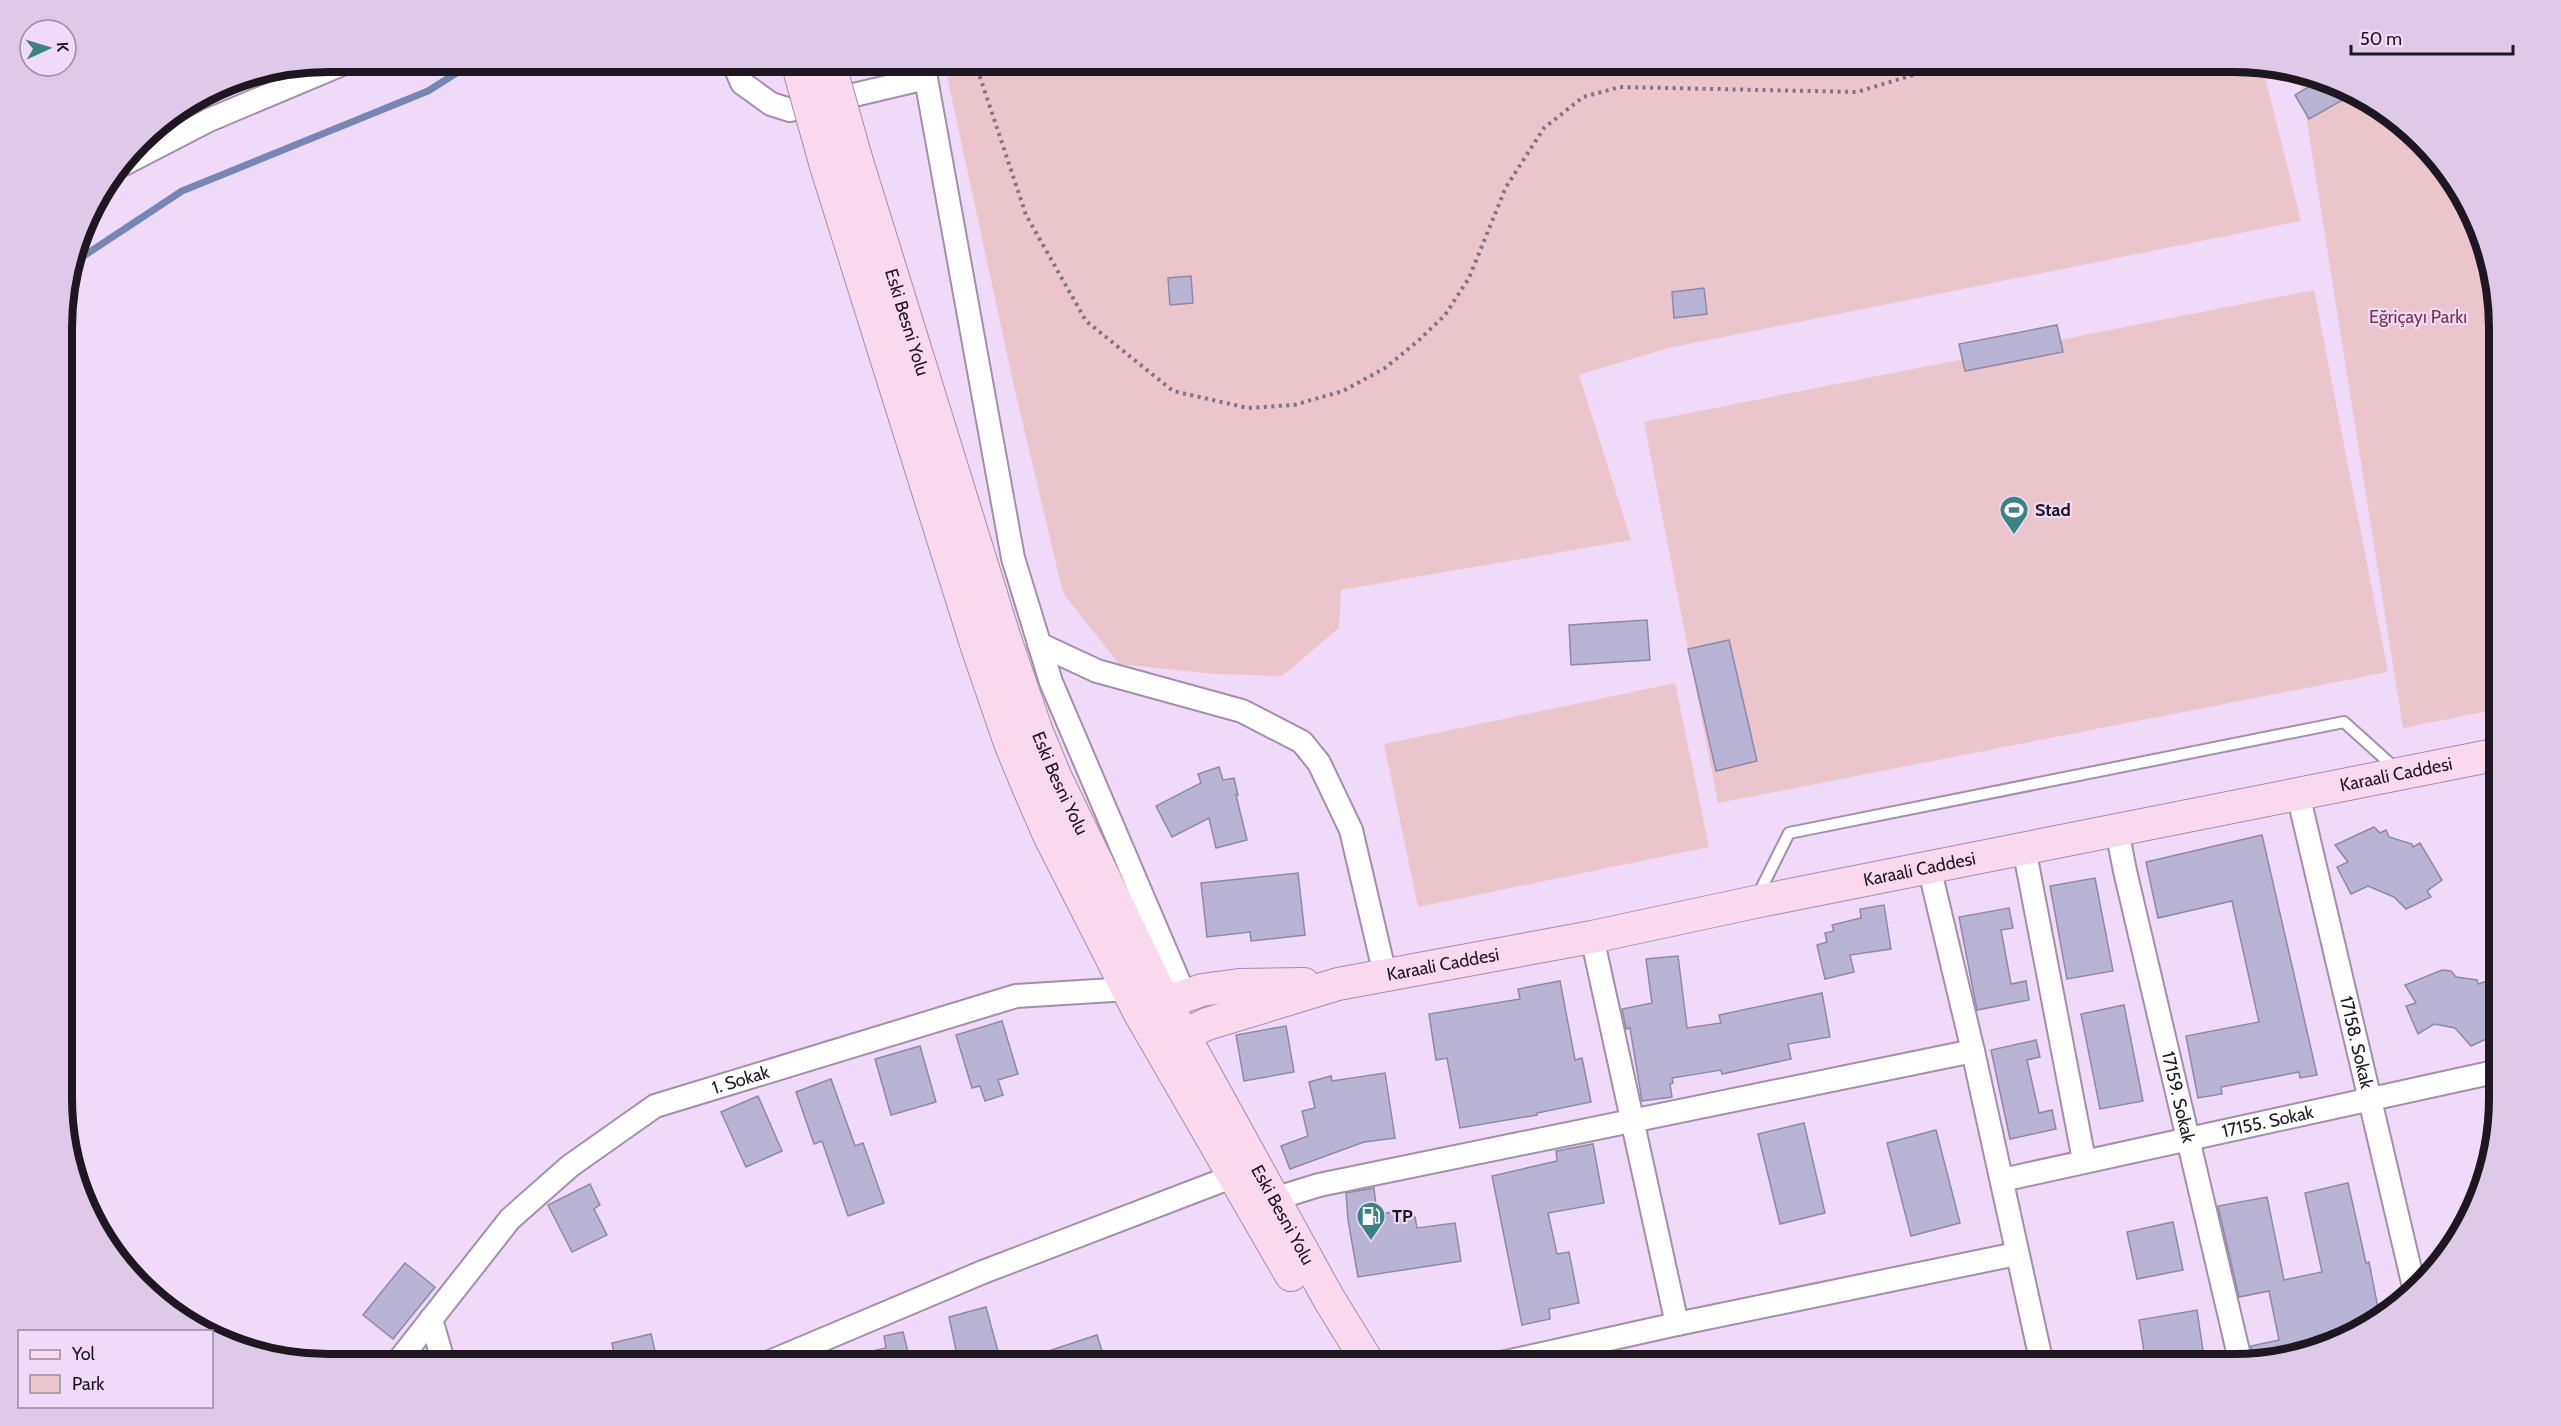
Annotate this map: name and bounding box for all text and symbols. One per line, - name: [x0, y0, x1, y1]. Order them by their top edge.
- north arrow: [18, 18, 78, 78]
- scale bar: [2351, 18, 2513, 56]
- text: 50 m: [2360, 28, 2402, 50]
- text: K: [53, 41, 72, 53]
- street label: Eski Besni Yolu: [880, 266, 934, 379]
- park label: Eğriçayı Parkı: [2369, 306, 2467, 328]
- sports icon: Stad: [1998, 494, 2030, 536]
- place label: Stad: [2035, 499, 2071, 521]
- street label: Eski Besni Yolu: [1027, 728, 1093, 838]
- street label: Karaali Caddesi: [2338, 753, 2454, 796]
- street label: Karaali Caddesi: [1861, 847, 1978, 891]
- street label: Karaali Caddesi: [1385, 943, 1501, 986]
- street label: 17158. Sokak: [2335, 994, 2378, 1092]
- street label: 17159. Sokak: [2157, 1049, 2200, 1146]
- street label: 1. Sokak: [709, 1061, 773, 1099]
- street label: 17155. Sokak: [2220, 1101, 2316, 1142]
- street label: Eski Besni Yolu: [1246, 1161, 1319, 1269]
- fuel station icon: TP: [1355, 1200, 1387, 1242]
- place label: TP: [1392, 1205, 1413, 1227]
- legend: [18, 1330, 213, 1408]
- text: Yol: [71, 1343, 96, 1365]
- text: Park: [72, 1373, 105, 1395]

